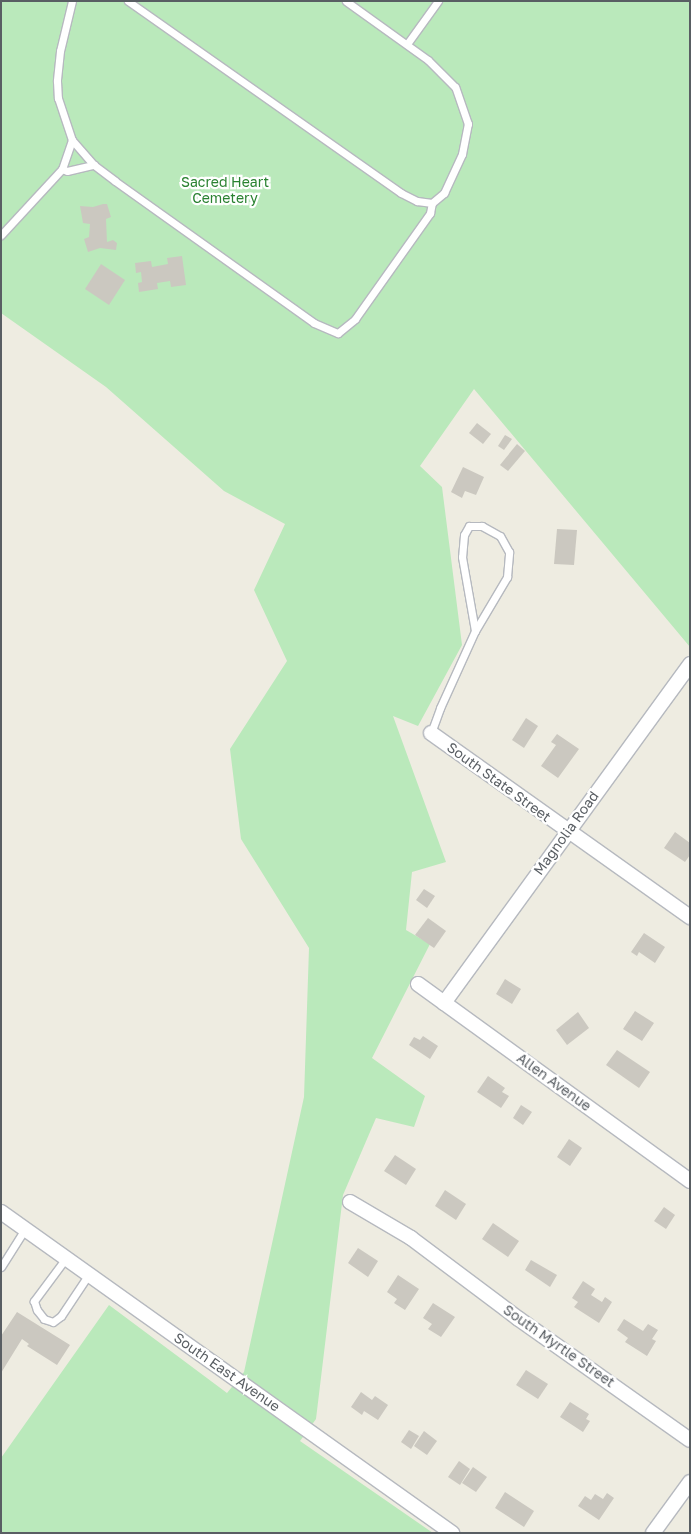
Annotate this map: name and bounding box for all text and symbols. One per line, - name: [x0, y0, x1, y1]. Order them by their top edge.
- park label: Sacred Heart Cemetery: [181, 174, 269, 206]
- street label: South State Street: [444, 739, 554, 825]
- street label: Magnolia Road: [530, 788, 602, 878]
- street label: Allen Avenue: [514, 1049, 594, 1115]
- street label: South Myrtle Street: [500, 1301, 618, 1391]
- street label: South East Avenue: [171, 1329, 283, 1415]

